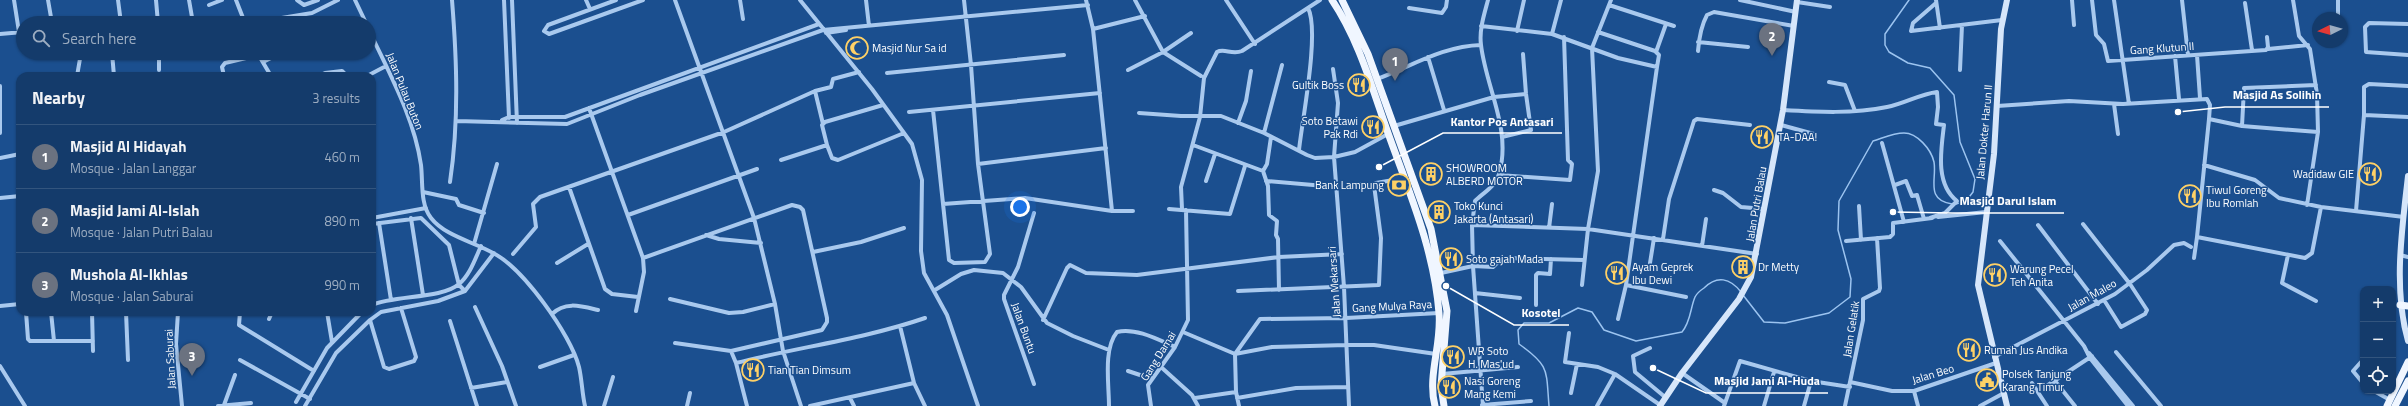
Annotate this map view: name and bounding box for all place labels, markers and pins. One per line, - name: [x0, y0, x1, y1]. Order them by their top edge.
- pin: 2: [1759, 23, 1785, 56]
- mosque icon: Masjid Nur Sa id: [844, 35, 870, 61]
- place label: Masjid Nur Sa id: [872, 40, 947, 56]
- pin: 1: [1382, 48, 1408, 81]
- restaurant icon: Gultik Boss: [1346, 72, 1372, 98]
- place label: Gultik Boss: [1292, 77, 1344, 93]
- callout: Masjid As Solihin: [2225, 83, 2329, 107]
- callout: Kantor Pos Antasari: [1443, 109, 1562, 133]
- place label: Soto Betawi Pak Rdi: [1302, 113, 1358, 142]
- restaurant icon: Soto Betawi Pak Rdi: [1360, 114, 1386, 140]
- restaurant icon: TA-DAA!: [1749, 124, 1775, 150]
- place label: TA-DAA!: [1778, 129, 1817, 145]
- place label: SHOWROOM ALBERD MOTOR: [1446, 160, 1523, 189]
- building icon: SHOWROOM ALBERD MOTOR: [1418, 161, 1444, 187]
- restaurant icon: Wadidaw GIE: [2357, 161, 2383, 187]
- place label: Wadidaw GIE: [2293, 166, 2354, 182]
- bank icon: Bank Lampung: [1386, 172, 1412, 198]
- place label: Bank Lampung: [1315, 177, 1384, 193]
- place label: Tiwul Goreng Ibu Romlah: [2206, 182, 2267, 211]
- restaurant icon: Tiwul Goreng Ibu Romlah: [2177, 183, 2203, 209]
- callout: Masjid Darul Islam: [1952, 189, 2064, 213]
- place label: Toko Kunci Jakarta (Antasari): [1454, 198, 1534, 227]
- building icon: Toko Kunci Jakarta (Antasari): [1426, 199, 1452, 225]
- restaurant icon: Soto gajah Mada: [1438, 246, 1464, 272]
- place label: Soto gajah Mada: [1466, 251, 1544, 267]
- building icon: Dr Metty: [1730, 254, 1756, 280]
- place label: Ayam Geprek Ibu Dewi: [1632, 259, 1694, 288]
- place label: Dr Metty: [1758, 259, 1800, 275]
- restaurant icon: Ayam Geprek Ibu Dewi: [1604, 260, 1630, 286]
- place label: Warung Pecel Teh Anita: [2010, 261, 2074, 290]
- restaurant icon: Warung Pecel Teh Anita: [1982, 262, 2008, 288]
- callout: Kosotel: [1514, 301, 1569, 325]
- restaurant icon: Rumah Jus Andika: [1956, 337, 1982, 363]
- place label: Rumah Jus Andika: [1984, 342, 2068, 358]
- pin: 3: [179, 343, 205, 376]
- place label: WR Soto H. Mas'ud: [1468, 343, 1514, 372]
- restaurant icon: WR Soto H. Mas'ud: [1440, 344, 1466, 370]
- restaurant icon: Tian Tian Dimsum: [740, 357, 766, 383]
- place label: Tian Tian Dimsum: [768, 362, 851, 378]
- place label: Polsek Tanjung Karang Timur: [2002, 366, 2072, 395]
- public building icon: Polsek Tanjung Karang Timur: [1974, 367, 2000, 393]
- callout: Masjid Jami Al-Huda: [1706, 369, 1828, 393]
- place label: Nasi Goreng Mang Kemi: [1464, 373, 1521, 402]
- restaurant icon: Nasi Goreng Mang Kemi: [1436, 374, 1462, 400]

